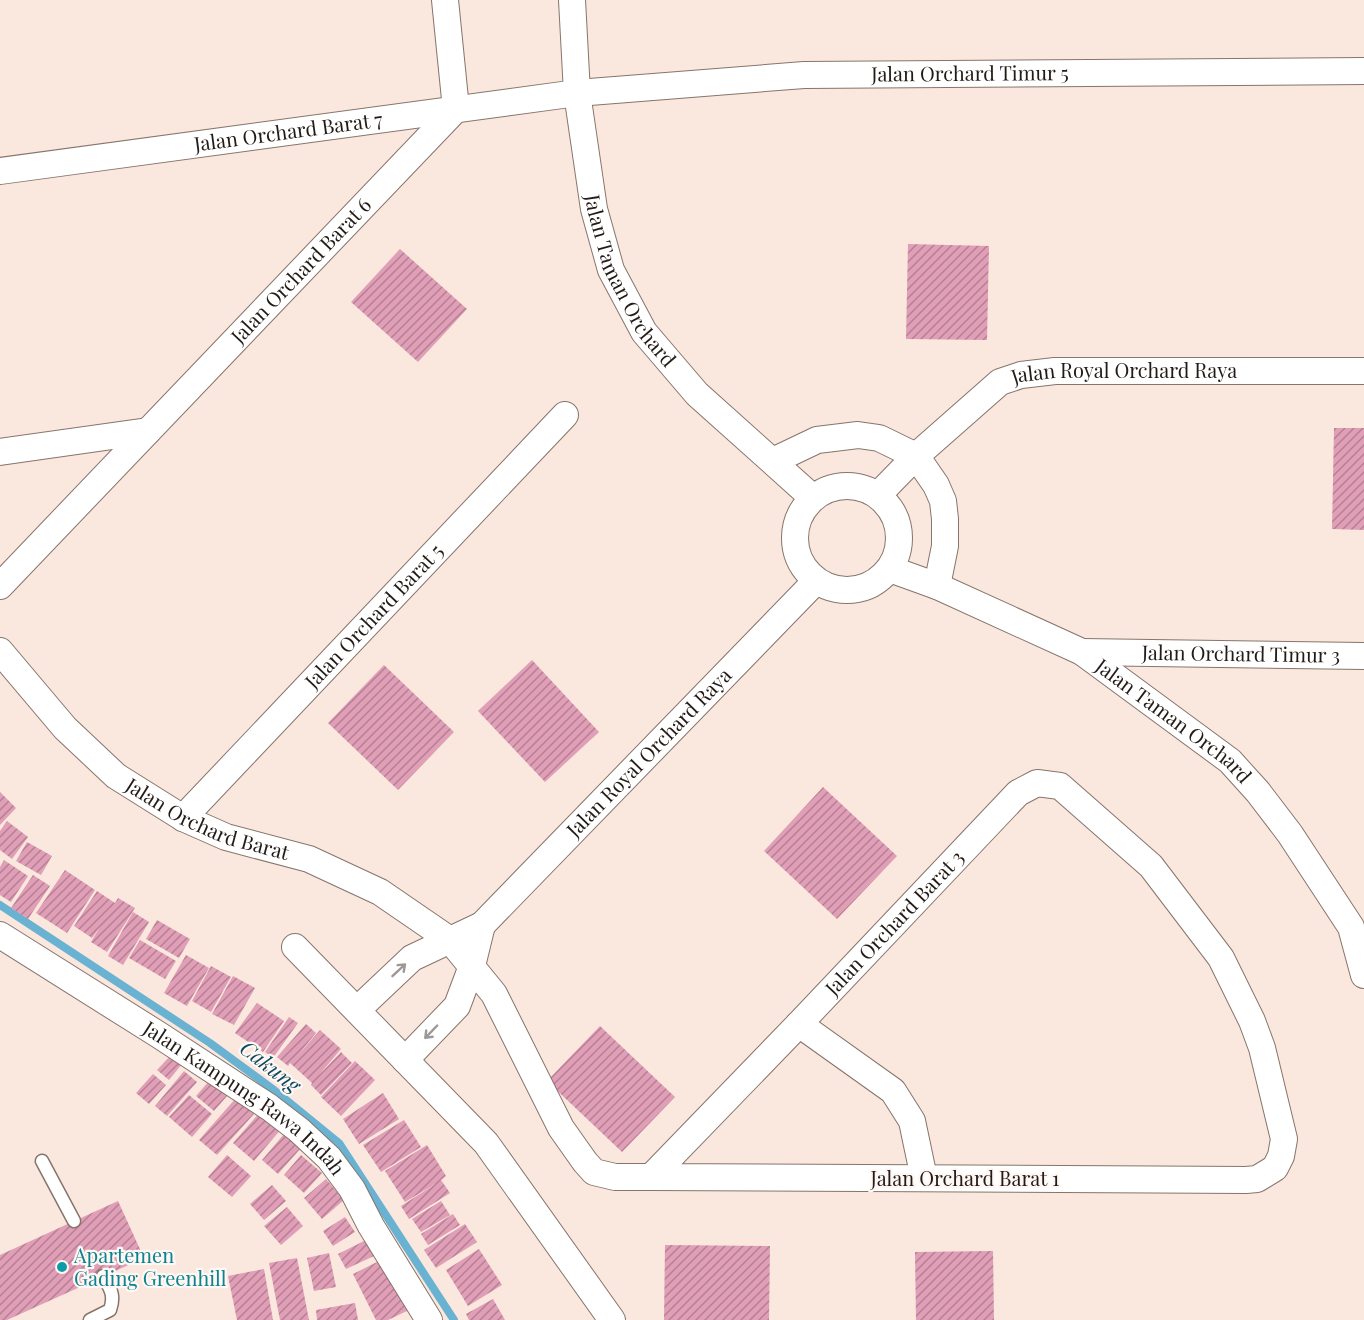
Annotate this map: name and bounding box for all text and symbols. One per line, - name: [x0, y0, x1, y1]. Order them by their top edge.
- street label: Jalan Orchard Timur 5: [870, 58, 1069, 87]
- street label: Jalan Orchard Barat 7: [191, 104, 384, 157]
- street label: Jalan Orchard Barat 6: [223, 191, 376, 349]
- street label: Jalan Taman Orchard: [580, 192, 683, 372]
- street label: Jalan Royal Orchard Raya: [1006, 356, 1237, 390]
- street label: Jalan Orchard Barat 5: [297, 537, 448, 694]
- street label: Jalan Orchard Timur 3: [1141, 638, 1340, 668]
- street label: Jalan Taman Orchard: [1090, 651, 1259, 789]
- street label: Jalan Royal Orchard Raya: [559, 661, 736, 843]
- street label: Jalan Orchard Barat: [120, 770, 293, 865]
- street label: Jalan Orchard Barat 3: [818, 844, 969, 1001]
- one-way arrow: [392, 963, 407, 977]
- street label: Jalan Kampung Rawa Indah: [138, 1013, 352, 1180]
- one-way arrow: [424, 1025, 439, 1040]
- water label: Cakung: [235, 1033, 308, 1099]
- street label: Jalan Orchard Barat 1: [870, 1164, 1059, 1191]
- place label: Apartemen Gading Greenhill: [73, 1241, 227, 1291]
- marker: Apartemen Gading Greenhill: [55, 1260, 69, 1274]

